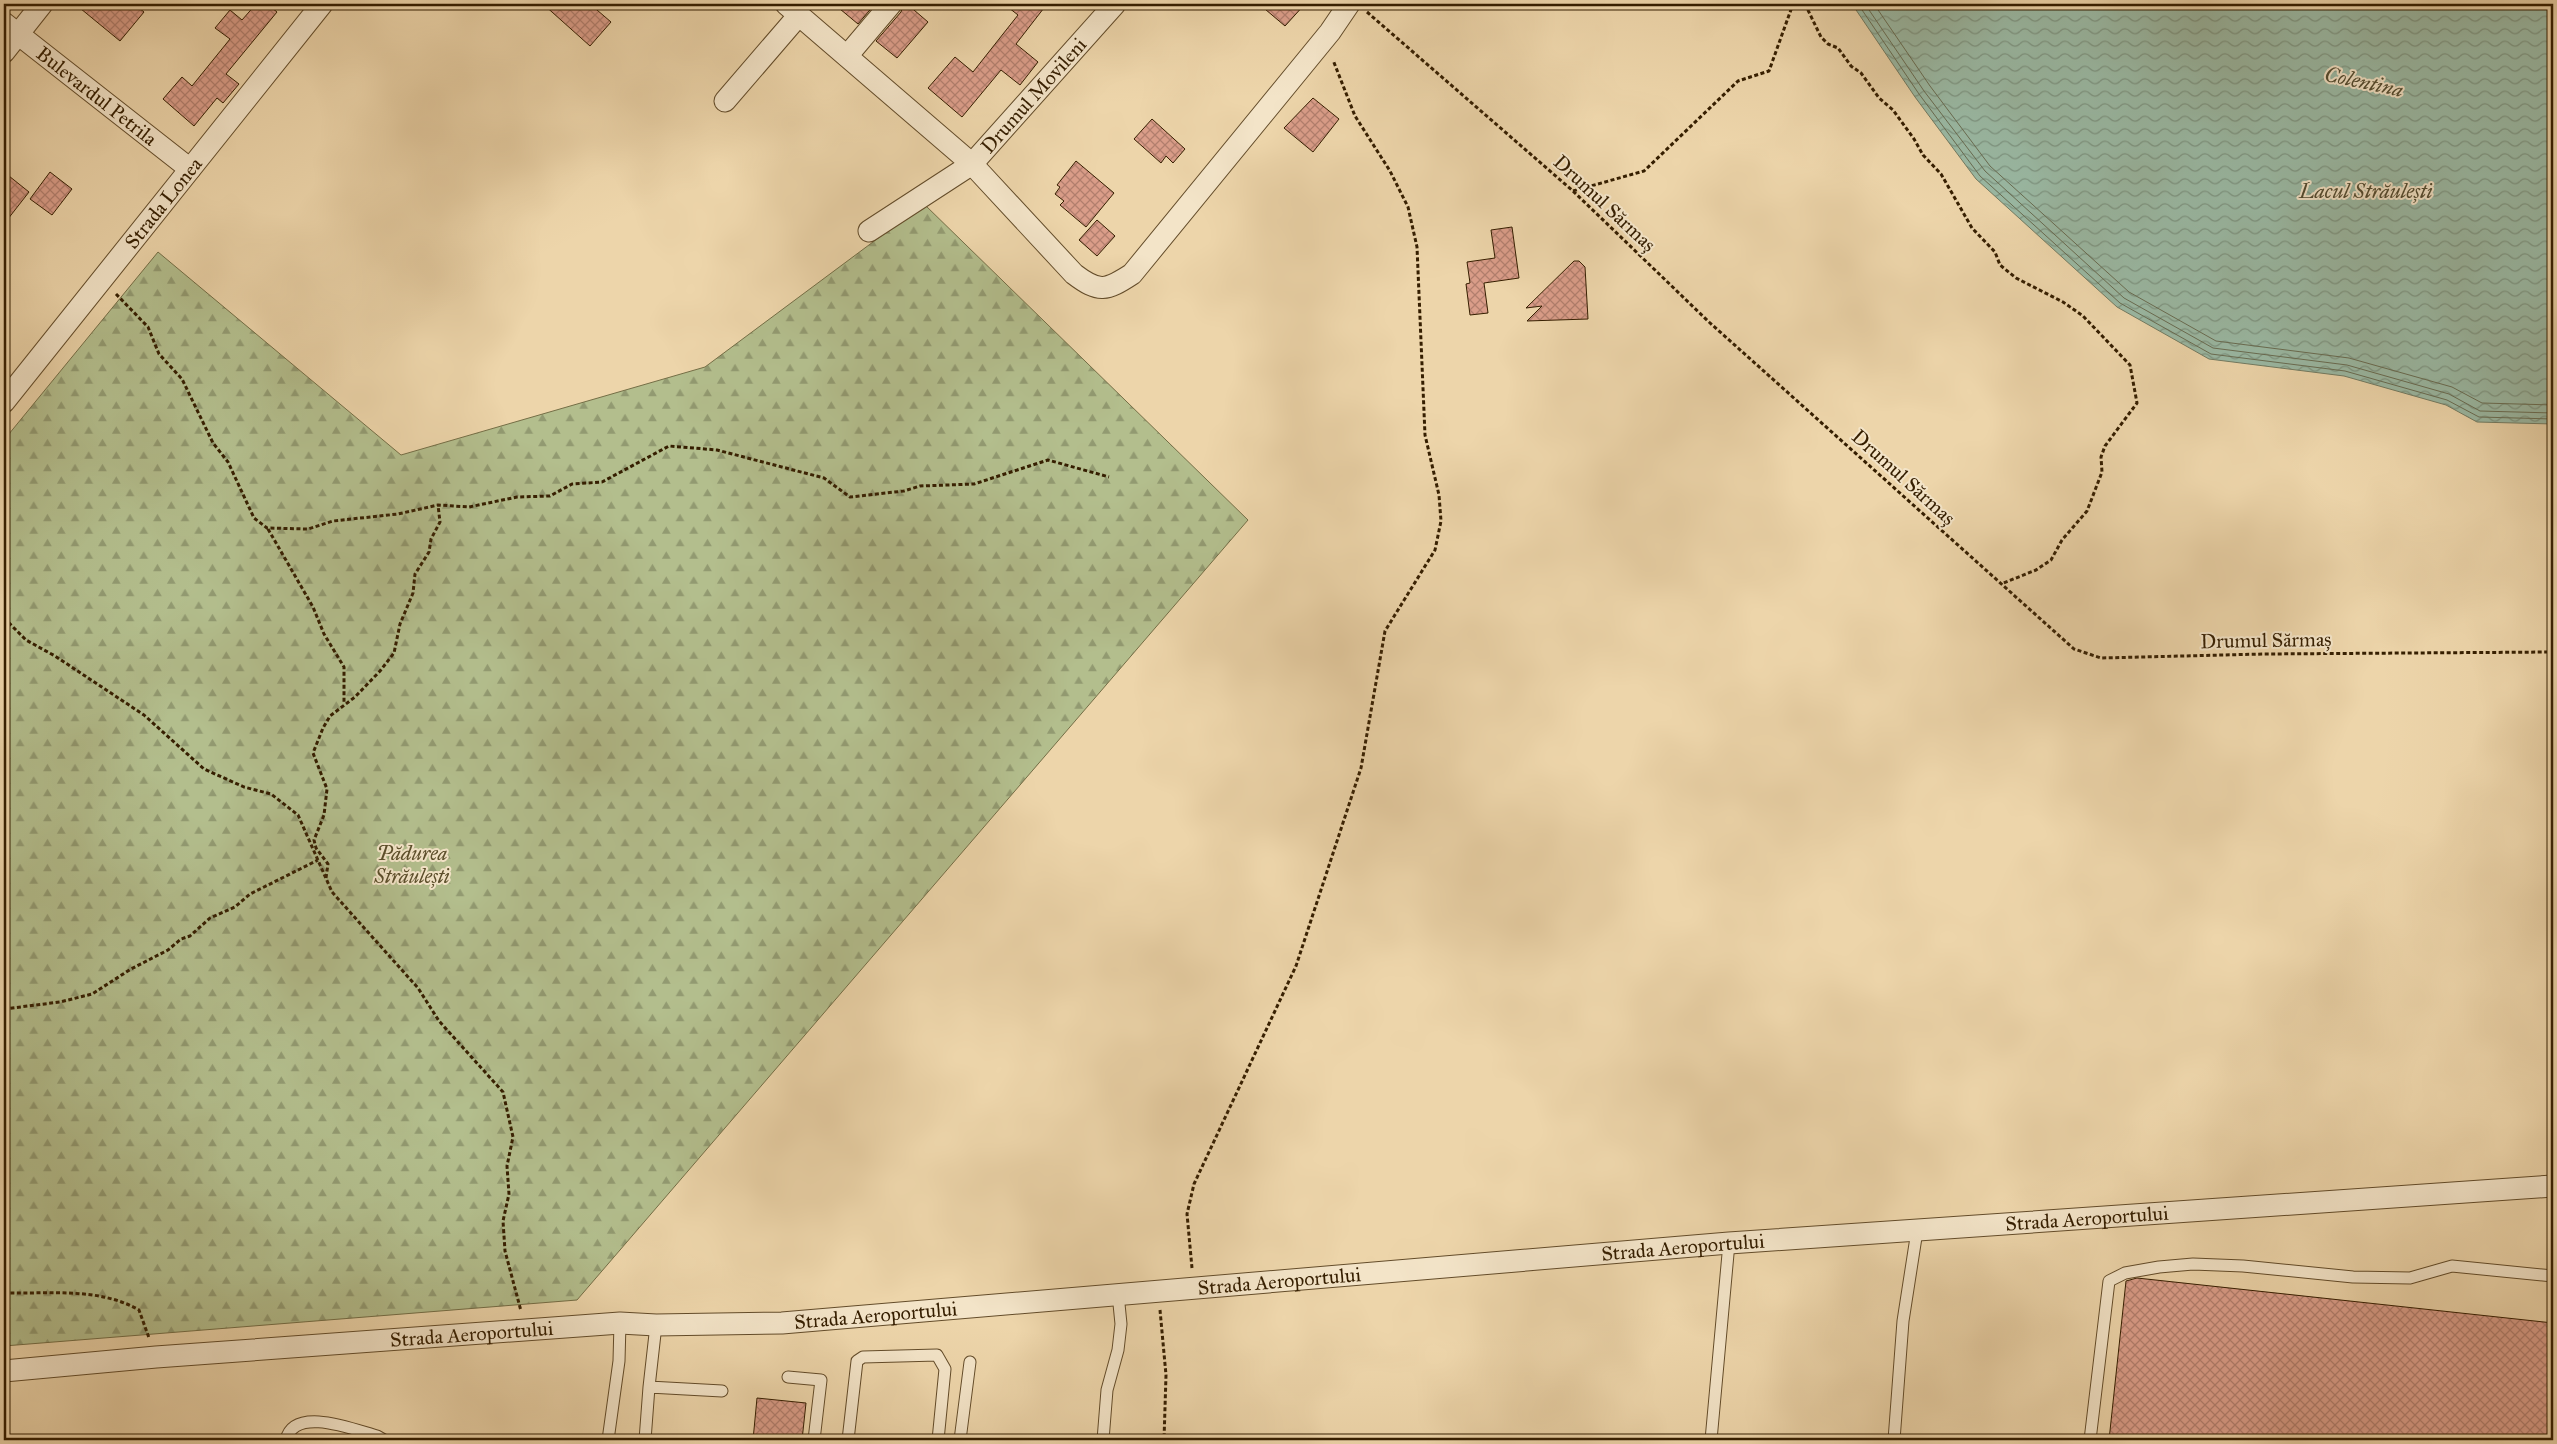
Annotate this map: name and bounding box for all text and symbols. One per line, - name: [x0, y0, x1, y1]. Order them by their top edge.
- street label: Drumul Movileni: [976, 32, 1092, 158]
- street label: Bulevardul Petrila: [32, 41, 162, 151]
- water label: Colentina: [2322, 61, 2406, 103]
- street label: Drumul Sărmaș: [1549, 150, 1661, 256]
- street label: Strada Lonea: [119, 152, 207, 253]
- water label: Lacul Străulești: [2298, 178, 2433, 204]
- street label: Drumul Sărmaș: [1847, 424, 1961, 530]
- street label: Drumul Sărmaș: [2200, 627, 2332, 653]
- park label: Pădurea Străulești: [373, 841, 450, 888]
- street label: Strada Aeroportului: [2004, 1201, 2170, 1236]
- street label: Strada Aeroportului: [1600, 1229, 1766, 1266]
- street label: Strada Aeroportului: [1197, 1262, 1362, 1300]
- street label: Strada Aeroportului: [793, 1296, 959, 1334]
- street label: Strada Aeroportului: [389, 1316, 554, 1352]

